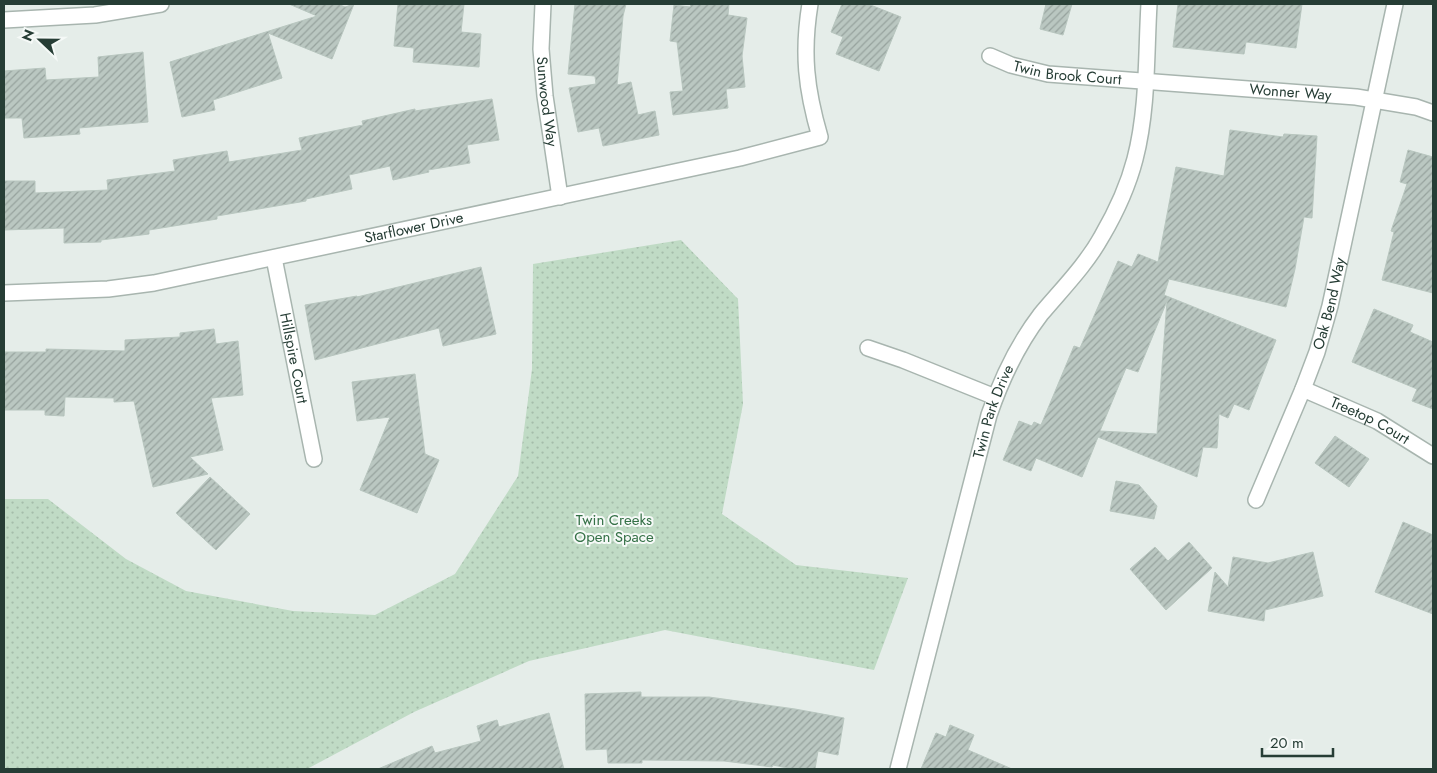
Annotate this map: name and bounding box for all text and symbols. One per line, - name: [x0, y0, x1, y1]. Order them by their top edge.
- north arrow: [15, 15, 65, 65]
- text: N: [17, 26, 39, 44]
- street label: Twin Brook Court: [1011, 55, 1123, 90]
- street label: Sunwood Way: [531, 56, 563, 148]
- street label: Wonner Way: [1249, 78, 1333, 106]
- street label: Starflower Drive: [362, 206, 465, 249]
- street label: Oak Bend Way: [1307, 255, 1351, 352]
- street label: Hillspire Court: [274, 311, 314, 406]
- street label: Twin Park Drive: [967, 361, 1019, 461]
- street label: Treetop Court: [1327, 391, 1414, 450]
- park label: Twin Creeks Open Space: [574, 509, 654, 548]
- scale bar: [1262, 726, 1333, 758]
- text: 20 m: [1270, 732, 1304, 754]

